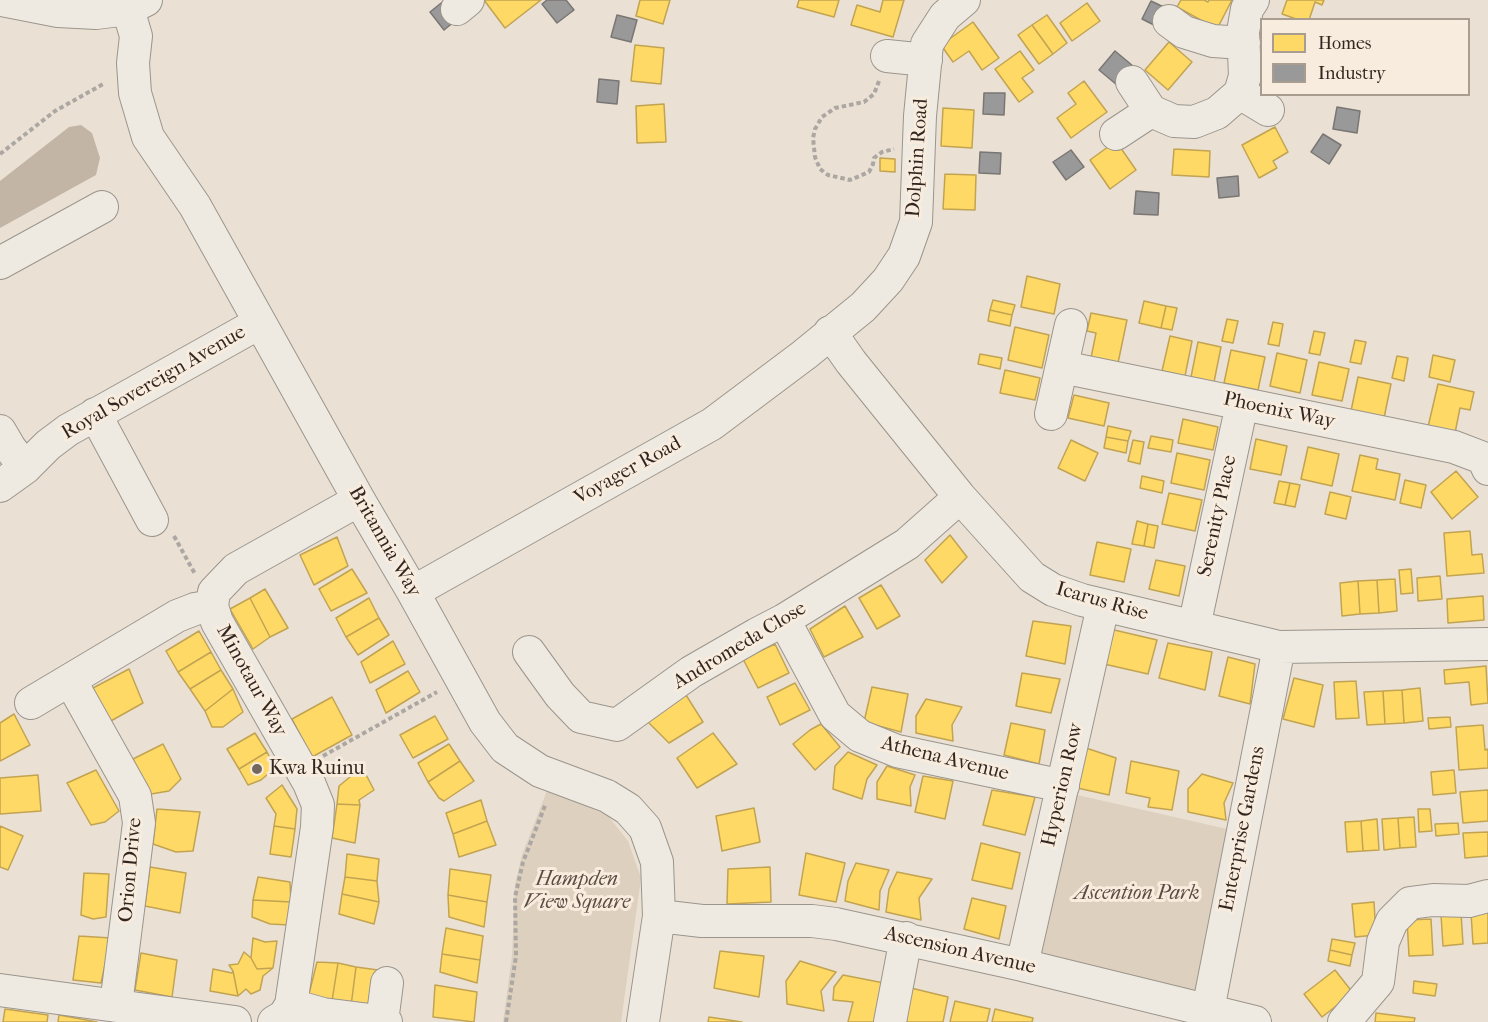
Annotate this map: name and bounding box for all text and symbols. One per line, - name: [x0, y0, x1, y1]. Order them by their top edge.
- legend: [1260, 18, 1470, 96]
- text: Homes: [1318, 33, 1372, 54]
- text: Industry: [1318, 63, 1386, 84]
- street label: Dolphin Road: [902, 98, 934, 218]
- street label: Royal Sovereign Avenue: [58, 321, 250, 445]
- street label: Phoenix Way: [1221, 387, 1337, 435]
- street label: Voyager Road: [570, 432, 686, 510]
- street label: Serenity Place: [1193, 453, 1243, 579]
- street label: Britannia Way: [343, 482, 425, 602]
- street label: Icarus Rise: [1053, 577, 1151, 627]
- street label: Andromeda Close: [669, 597, 811, 695]
- street label: Minotaur Way: [210, 621, 292, 741]
- street label: Hyperion Row: [1037, 721, 1089, 849]
- street label: Athena Avenue: [879, 732, 1011, 786]
- street label: Enterprise Gardens: [1215, 744, 1271, 914]
- place label: Kwa Ruinu: [269, 757, 365, 781]
- marker: Kwa Ruinu: [250, 762, 264, 776]
- street label: Orion Drive: [114, 817, 148, 923]
- park label: Hampden View Square: [524, 868, 630, 915]
- park label: Ascention Park: [1074, 882, 1200, 906]
- street label: Ascension Avenue: [882, 922, 1038, 980]

